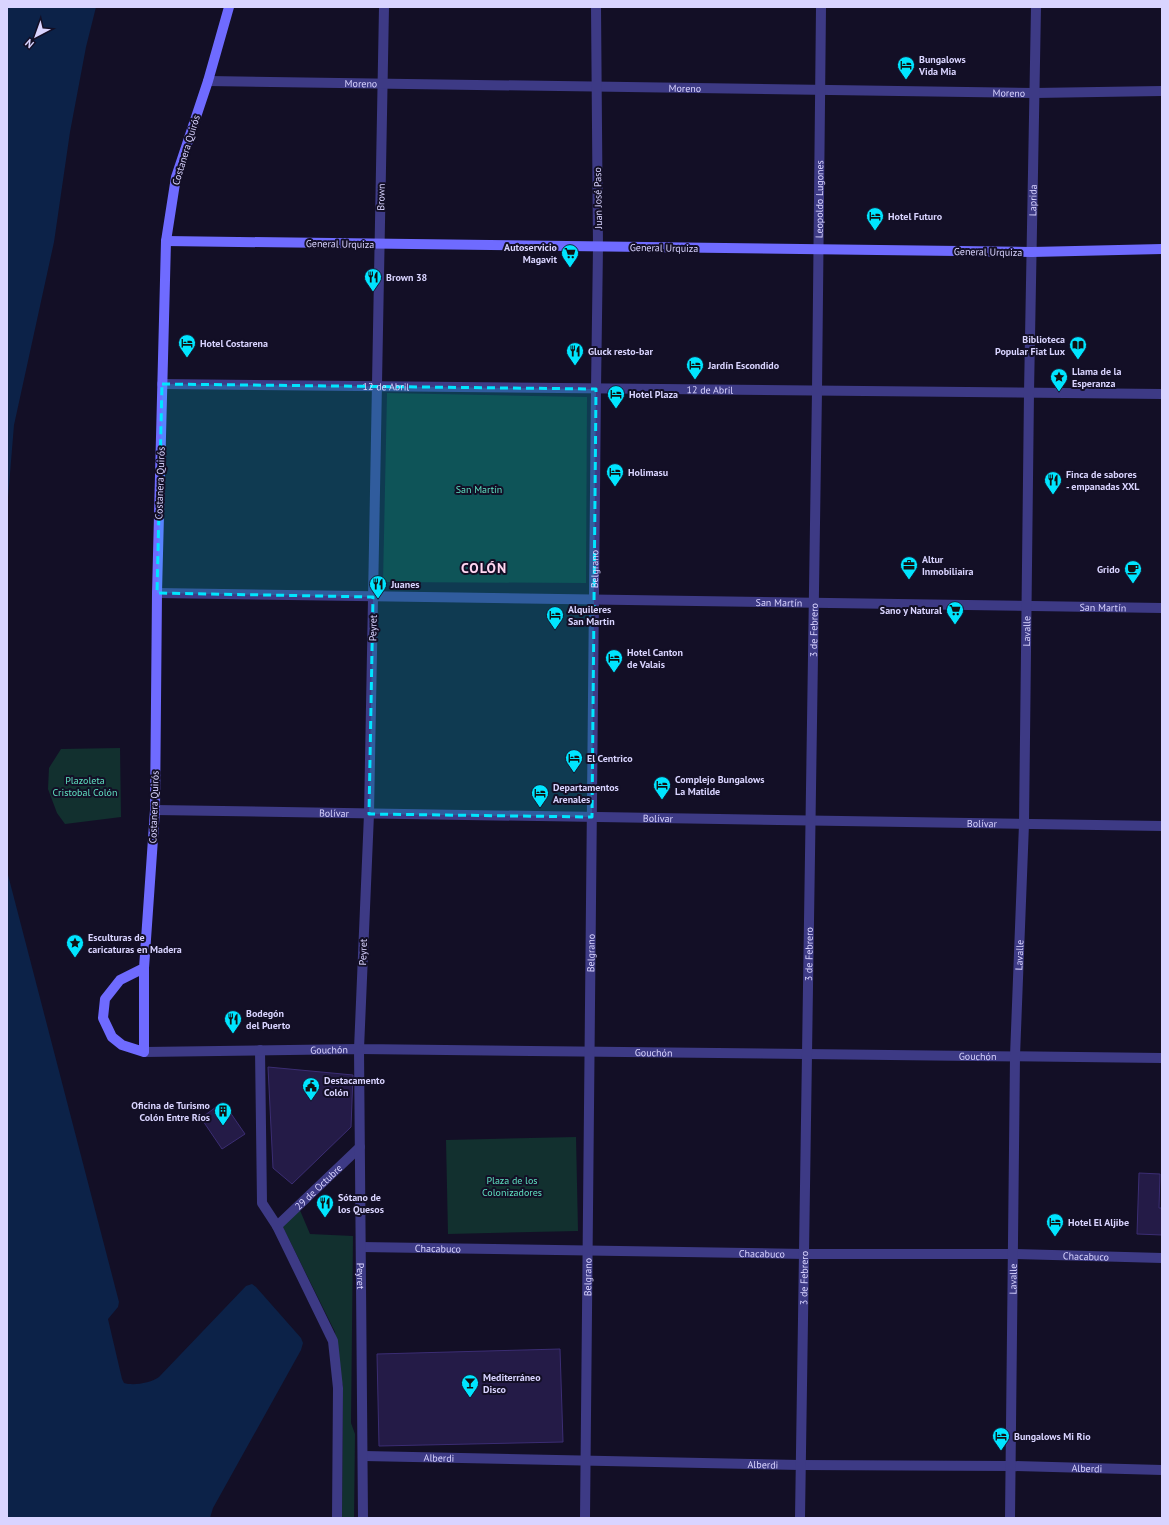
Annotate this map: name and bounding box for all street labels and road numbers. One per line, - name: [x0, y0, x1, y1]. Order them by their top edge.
- street label: Moreno: [345, 76, 377, 90]
- street label: Moreno: [669, 81, 701, 95]
- street label: Moreno: [992, 86, 1025, 99]
- street label: Costanera Quirós: [169, 113, 203, 187]
- street label: Leopoldo Lugones: [812, 160, 826, 238]
- street label: Juan José Paso: [591, 167, 605, 230]
- street label: Brown: [374, 183, 388, 211]
- street label: Laprida: [1026, 184, 1039, 216]
- street label: General Urquiza: [306, 237, 374, 251]
- street label: General Urquiza: [630, 241, 698, 255]
- street label: General Urquiza: [954, 245, 1022, 259]
- street label: 12 de Abril: [363, 380, 409, 393]
- street label: 12 de Abril: [687, 383, 733, 396]
- street label: Costanera Quirós: [152, 446, 168, 520]
- street label: Belgrano: [588, 550, 601, 588]
- street label: San Martín: [756, 595, 802, 609]
- street label: San Martín: [1080, 600, 1126, 614]
- street label: 3 de Febrero: [806, 603, 820, 657]
- street label: Peyret: [366, 614, 380, 641]
- street label: Lavalle: [1020, 616, 1033, 647]
- street label: Costanera Quirós: [146, 770, 162, 844]
- street label: Bolívar: [319, 806, 350, 820]
- street label: Bolívar: [643, 811, 674, 825]
- street label: Bolívar: [967, 816, 998, 830]
- street label: 3 de Febrero: [802, 927, 815, 981]
- street label: Belgrano: [584, 934, 597, 972]
- street label: Peyret: [356, 938, 370, 966]
- street label: Lavalle: [1012, 940, 1026, 971]
- street label: Gouchón: [310, 1043, 348, 1056]
- street label: Gouchón: [635, 1046, 673, 1059]
- street label: Gouchón: [959, 1049, 997, 1063]
- street label: 29 de Octubre: [292, 1161, 345, 1212]
- street label: Chacabuco: [415, 1241, 461, 1255]
- street label: Chacabuco: [739, 1246, 785, 1260]
- street label: Chacabuco: [1063, 1249, 1109, 1263]
- street label: 3 de Febrero: [797, 1251, 811, 1305]
- street label: Belgrano: [581, 1258, 594, 1296]
- street label: Peyret: [354, 1263, 368, 1290]
- street label: Lavalle: [1006, 1264, 1019, 1294]
- street label: Alberdi: [423, 1451, 454, 1464]
- street label: Alberdi: [747, 1457, 778, 1471]
- street label: Alberdi: [1071, 1461, 1102, 1475]

